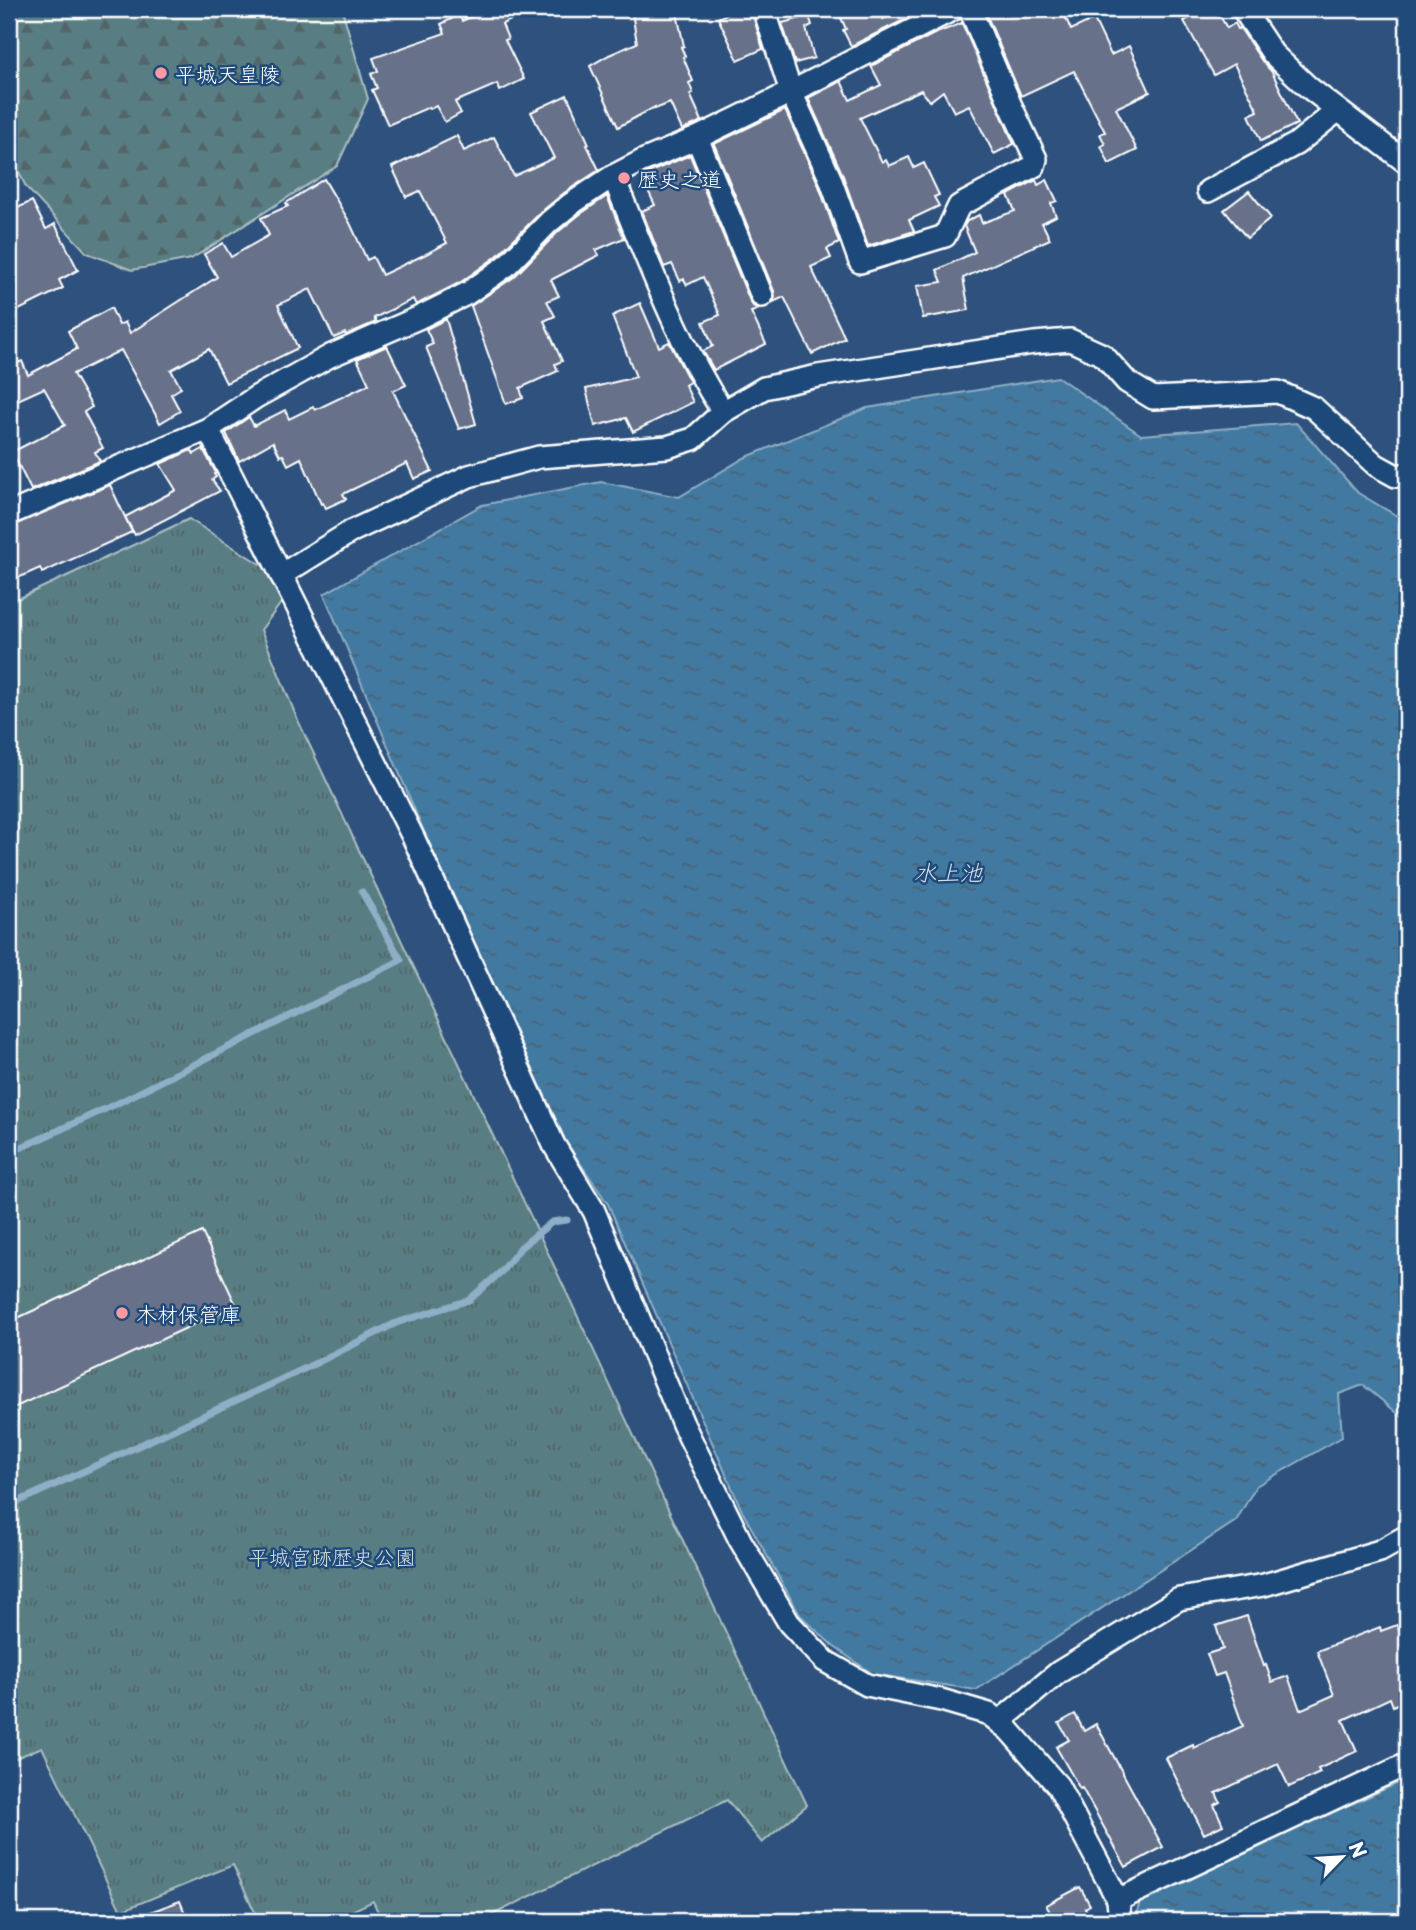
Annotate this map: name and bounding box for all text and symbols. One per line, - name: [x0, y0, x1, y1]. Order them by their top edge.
- place label: 平城天皇陵: [175, 57, 280, 89]
- marker: 平城天皇陵: [153, 65, 169, 81]
- place label: 歴史之道: [638, 162, 722, 194]
- marker: 歴史之道: [616, 170, 632, 186]
- water label: 水上池: [914, 854, 984, 889]
- place label: 木材保管庫: [136, 1297, 241, 1329]
- marker: 木材保管庫: [114, 1305, 130, 1321]
- park label: 平城宮跡歴史公園: [248, 1540, 416, 1572]
- north arrow: [1308, 1822, 1378, 1892]
- text: N: [1342, 1837, 1374, 1862]

